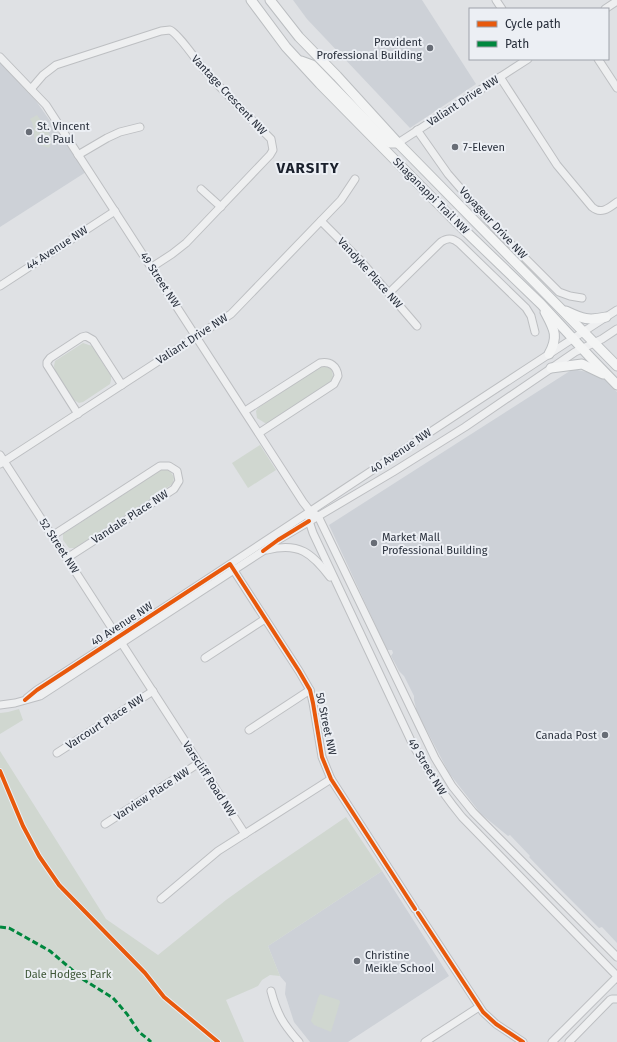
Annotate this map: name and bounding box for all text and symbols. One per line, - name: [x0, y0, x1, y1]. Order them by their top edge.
- legend: [469, 8, 609, 60]
- text: Cycle path: [505, 17, 561, 31]
- place label: Provident Professional Building: [317, 36, 422, 62]
- text: Path: [505, 37, 529, 51]
- marker: Provident Professional Building: [425, 43, 435, 53]
- street label: Vantage Crescent NW: [189, 52, 269, 138]
- street label: Valiant Drive NW: [425, 73, 501, 129]
- place label: St. Vincent de Paul: [37, 120, 90, 146]
- marker: St. Vincent de Paul: [24, 127, 34, 137]
- place label: 7-Eleven: [463, 141, 505, 154]
- marker: 7-Eleven: [450, 142, 460, 152]
- street label: Shaganappi Trail NW: [390, 155, 472, 237]
- district label: VARSITY: [275, 159, 340, 177]
- street label: Voyageur Drive NW: [456, 184, 530, 262]
- street label: 44 Avenue NW: [24, 223, 90, 273]
- street label: Vandyke Place NW: [335, 235, 405, 311]
- street label: 49 Street NW: [137, 250, 183, 310]
- street label: Valiant Drive NW: [154, 311, 230, 367]
- street label: 40 Avenue NW: [368, 426, 434, 476]
- street label: Vandale Place NW: [89, 487, 171, 547]
- street label: 52 Street NW: [36, 516, 82, 576]
- place label: Market Mall Professional Building: [382, 531, 488, 557]
- marker: Market Mall Professional Building: [369, 538, 379, 548]
- street label: 40 Avenue NW: [89, 599, 155, 649]
- street label: 50 Street NW: [313, 691, 339, 757]
- street label: Varcourt Place NW: [63, 692, 147, 752]
- place label: Canada Post: [535, 729, 597, 742]
- marker: Canada Post: [600, 730, 610, 740]
- street label: 49 Street NW: [405, 736, 449, 798]
- street label: Varscliff Road NW: [180, 739, 238, 819]
- street label: Varview Place NW: [112, 765, 192, 823]
- place label: Christine Meikle School: [365, 949, 434, 975]
- marker: Christine Meikle School: [352, 956, 362, 966]
- park label: Dale Hodges Park: [25, 968, 112, 981]

